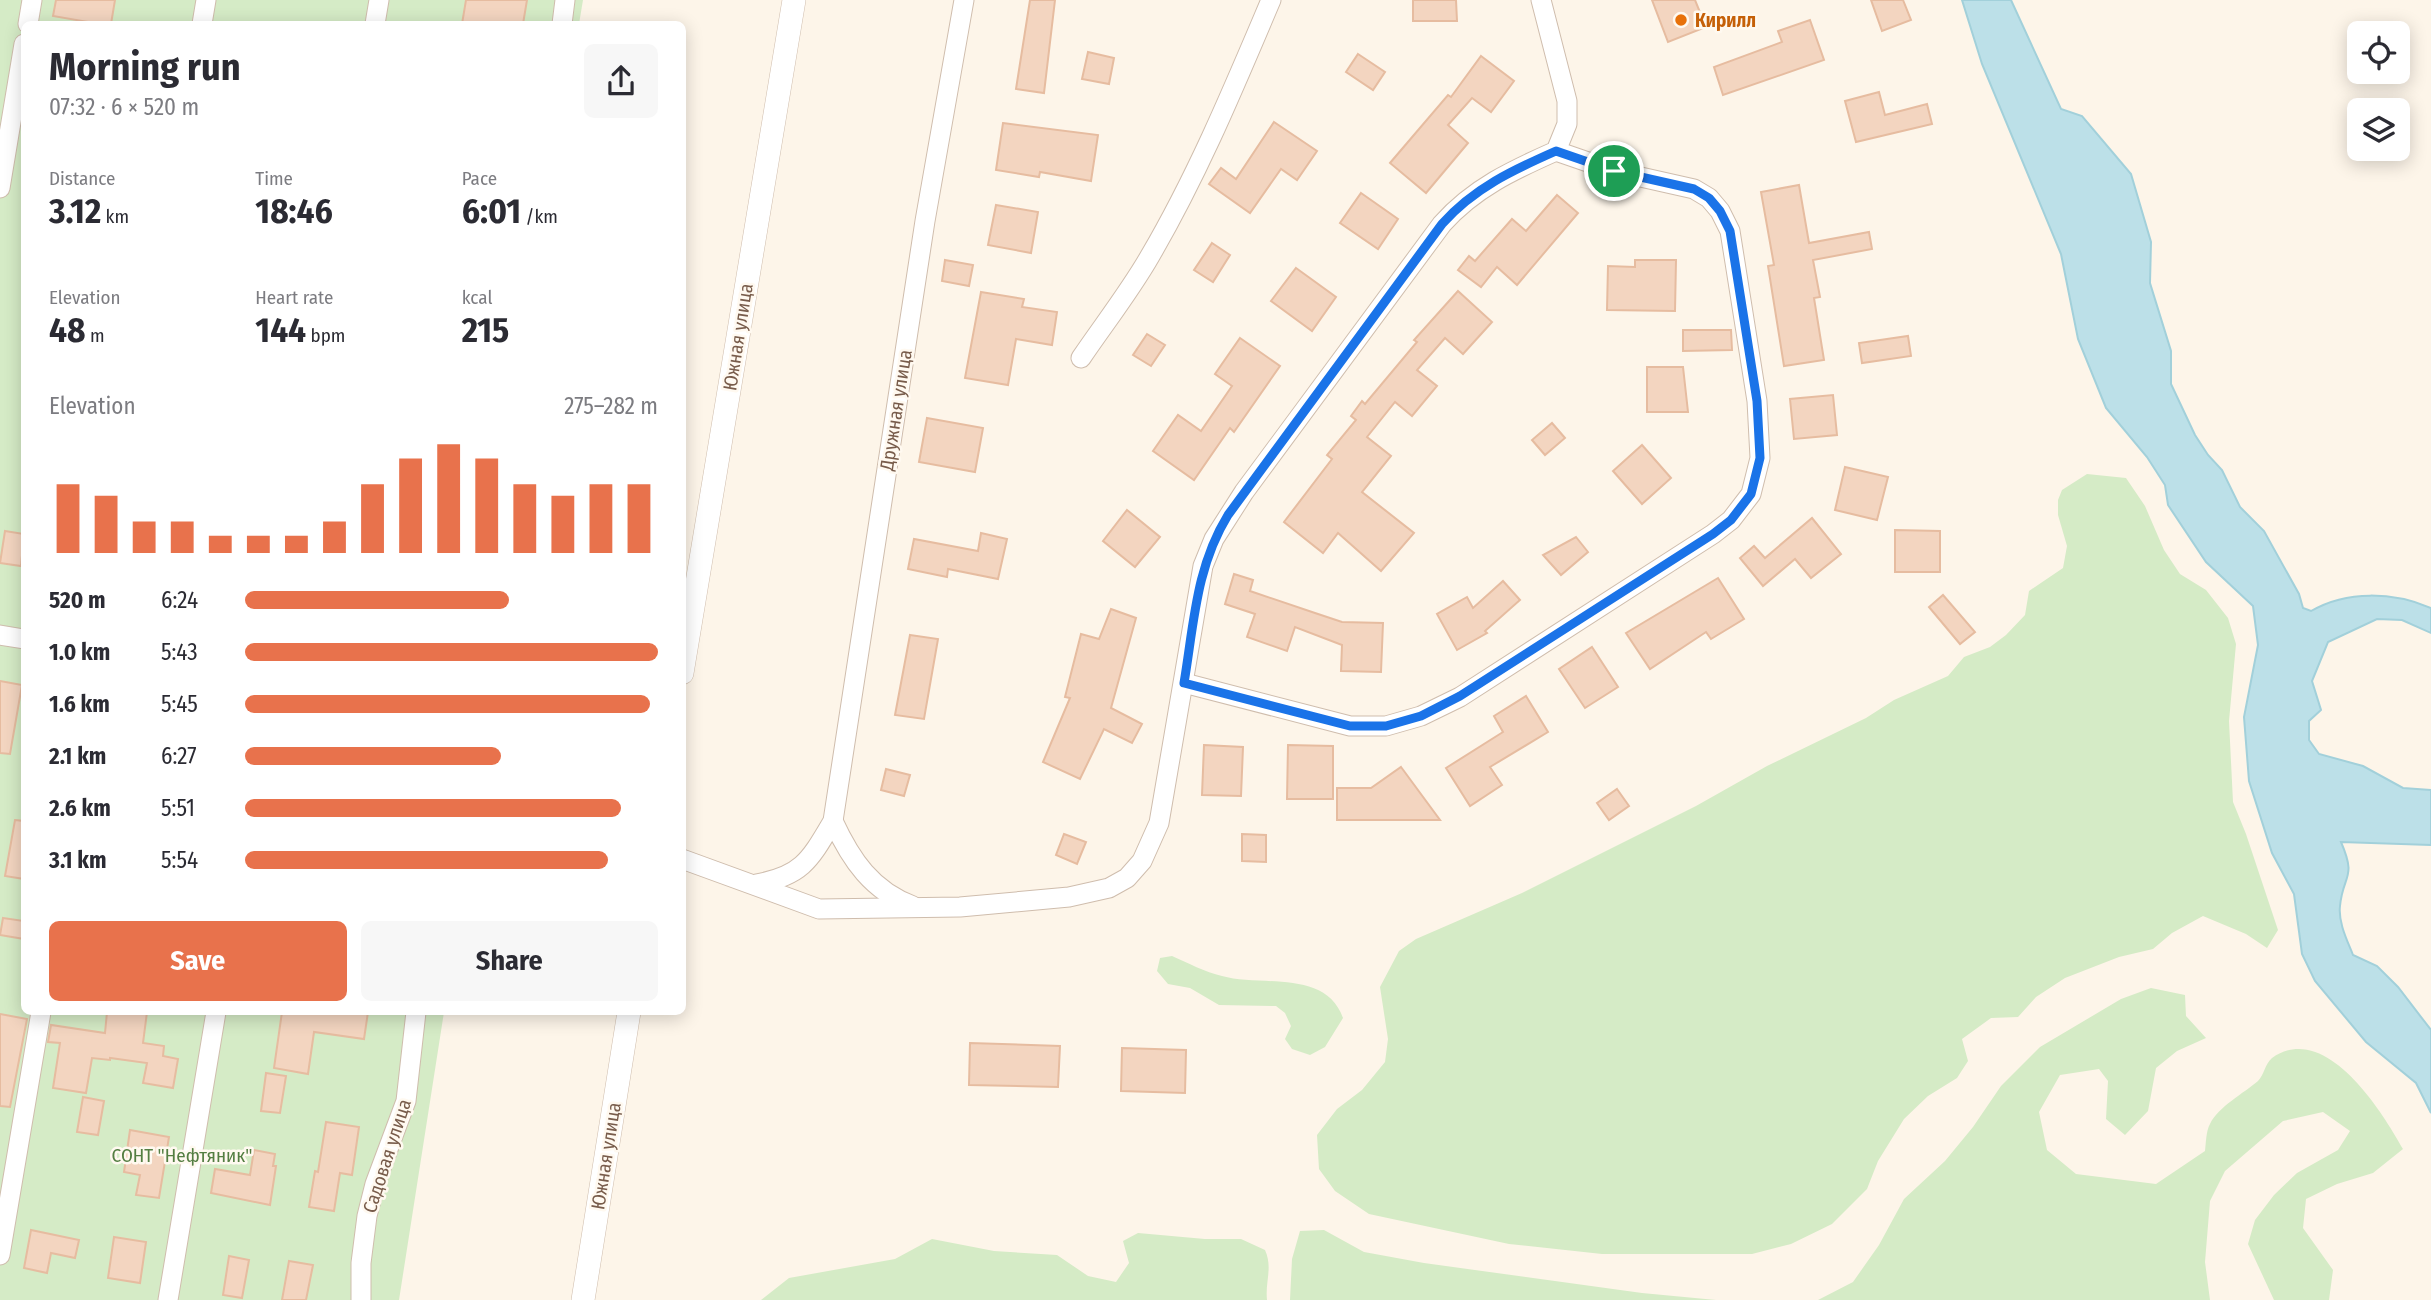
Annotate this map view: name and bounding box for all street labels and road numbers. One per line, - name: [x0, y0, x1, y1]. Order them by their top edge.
- street label: Южная улица: [718, 282, 758, 392]
- street label: Дружная улица: [875, 348, 917, 473]
- street label: Садовая улица: [358, 1096, 416, 1216]
- street label: Южная улица: [586, 1101, 626, 1211]

